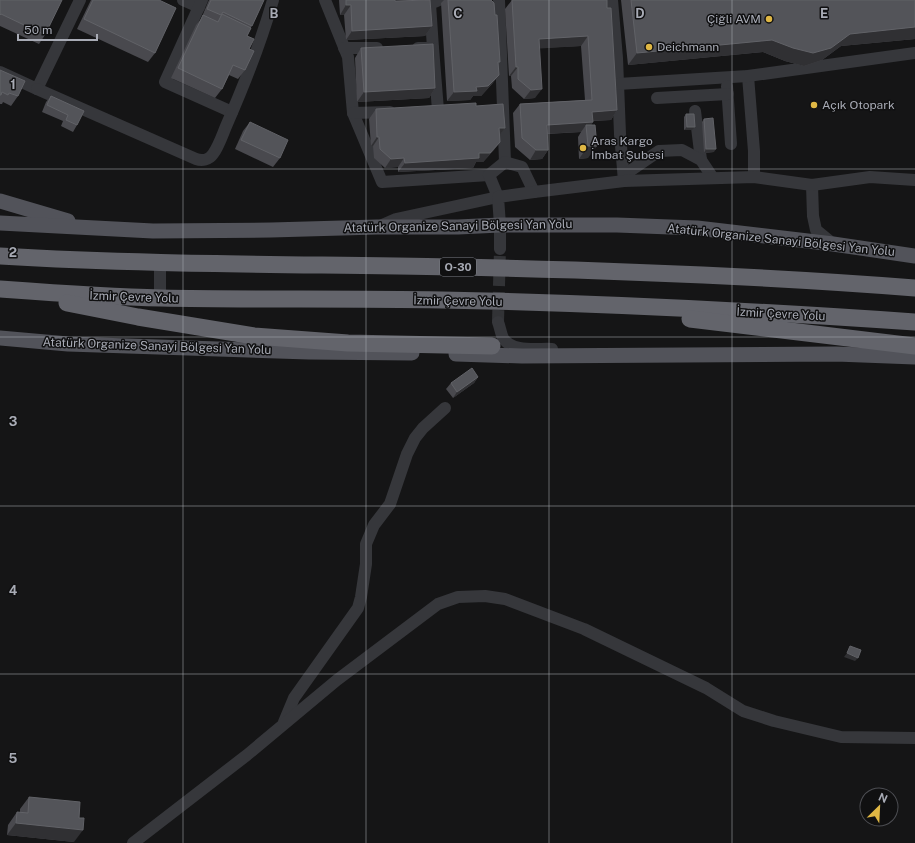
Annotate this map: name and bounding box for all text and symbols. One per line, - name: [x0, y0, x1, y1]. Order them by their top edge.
- text: B: [270, 6, 279, 21]
- text: C: [453, 6, 463, 21]
- text: D: [635, 6, 645, 21]
- text: E: [820, 6, 828, 21]
- place label: Çiğli AVM: [707, 12, 761, 26]
- marker: Çiğli AVM: [764, 14, 774, 24]
- scale bar: [18, 16, 97, 42]
- text: 50 m: [24, 23, 52, 37]
- place label: Deichmann: [657, 40, 719, 54]
- marker: Deichmann: [644, 42, 654, 52]
- text: 1: [10, 77, 16, 92]
- place label: Açık Otopark: [822, 98, 895, 112]
- marker: Açık Otopark: [809, 100, 819, 110]
- place label: Aras Kargo İmbat Şubesi: [591, 134, 664, 162]
- marker: Aras Kargo İmbat Şubesi: [578, 143, 588, 153]
- street label: Atatürk Organize Sanayi Bölgesi Yan Yolu: [343, 217, 573, 235]
- street label: Atatürk Organize Sanayi Bölgesi Yan Yolu: [666, 221, 896, 259]
- text: 2: [9, 245, 17, 260]
- road number: O-30: [440, 258, 476, 276]
- street label: İzmir Çevre Yolu: [89, 288, 179, 306]
- street label: İzmir Çevre Yolu: [413, 293, 503, 309]
- street label: İzmir Çevre Yolu: [736, 305, 826, 323]
- street label: Atatürk Organize Sanayi Bölgesi Yan Yolu: [42, 335, 272, 357]
- text: 3: [9, 414, 18, 429]
- text: 4: [9, 583, 18, 598]
- text: 5: [9, 751, 18, 766]
- north arrow: [859, 787, 899, 827]
- text: N: [877, 791, 889, 805]

